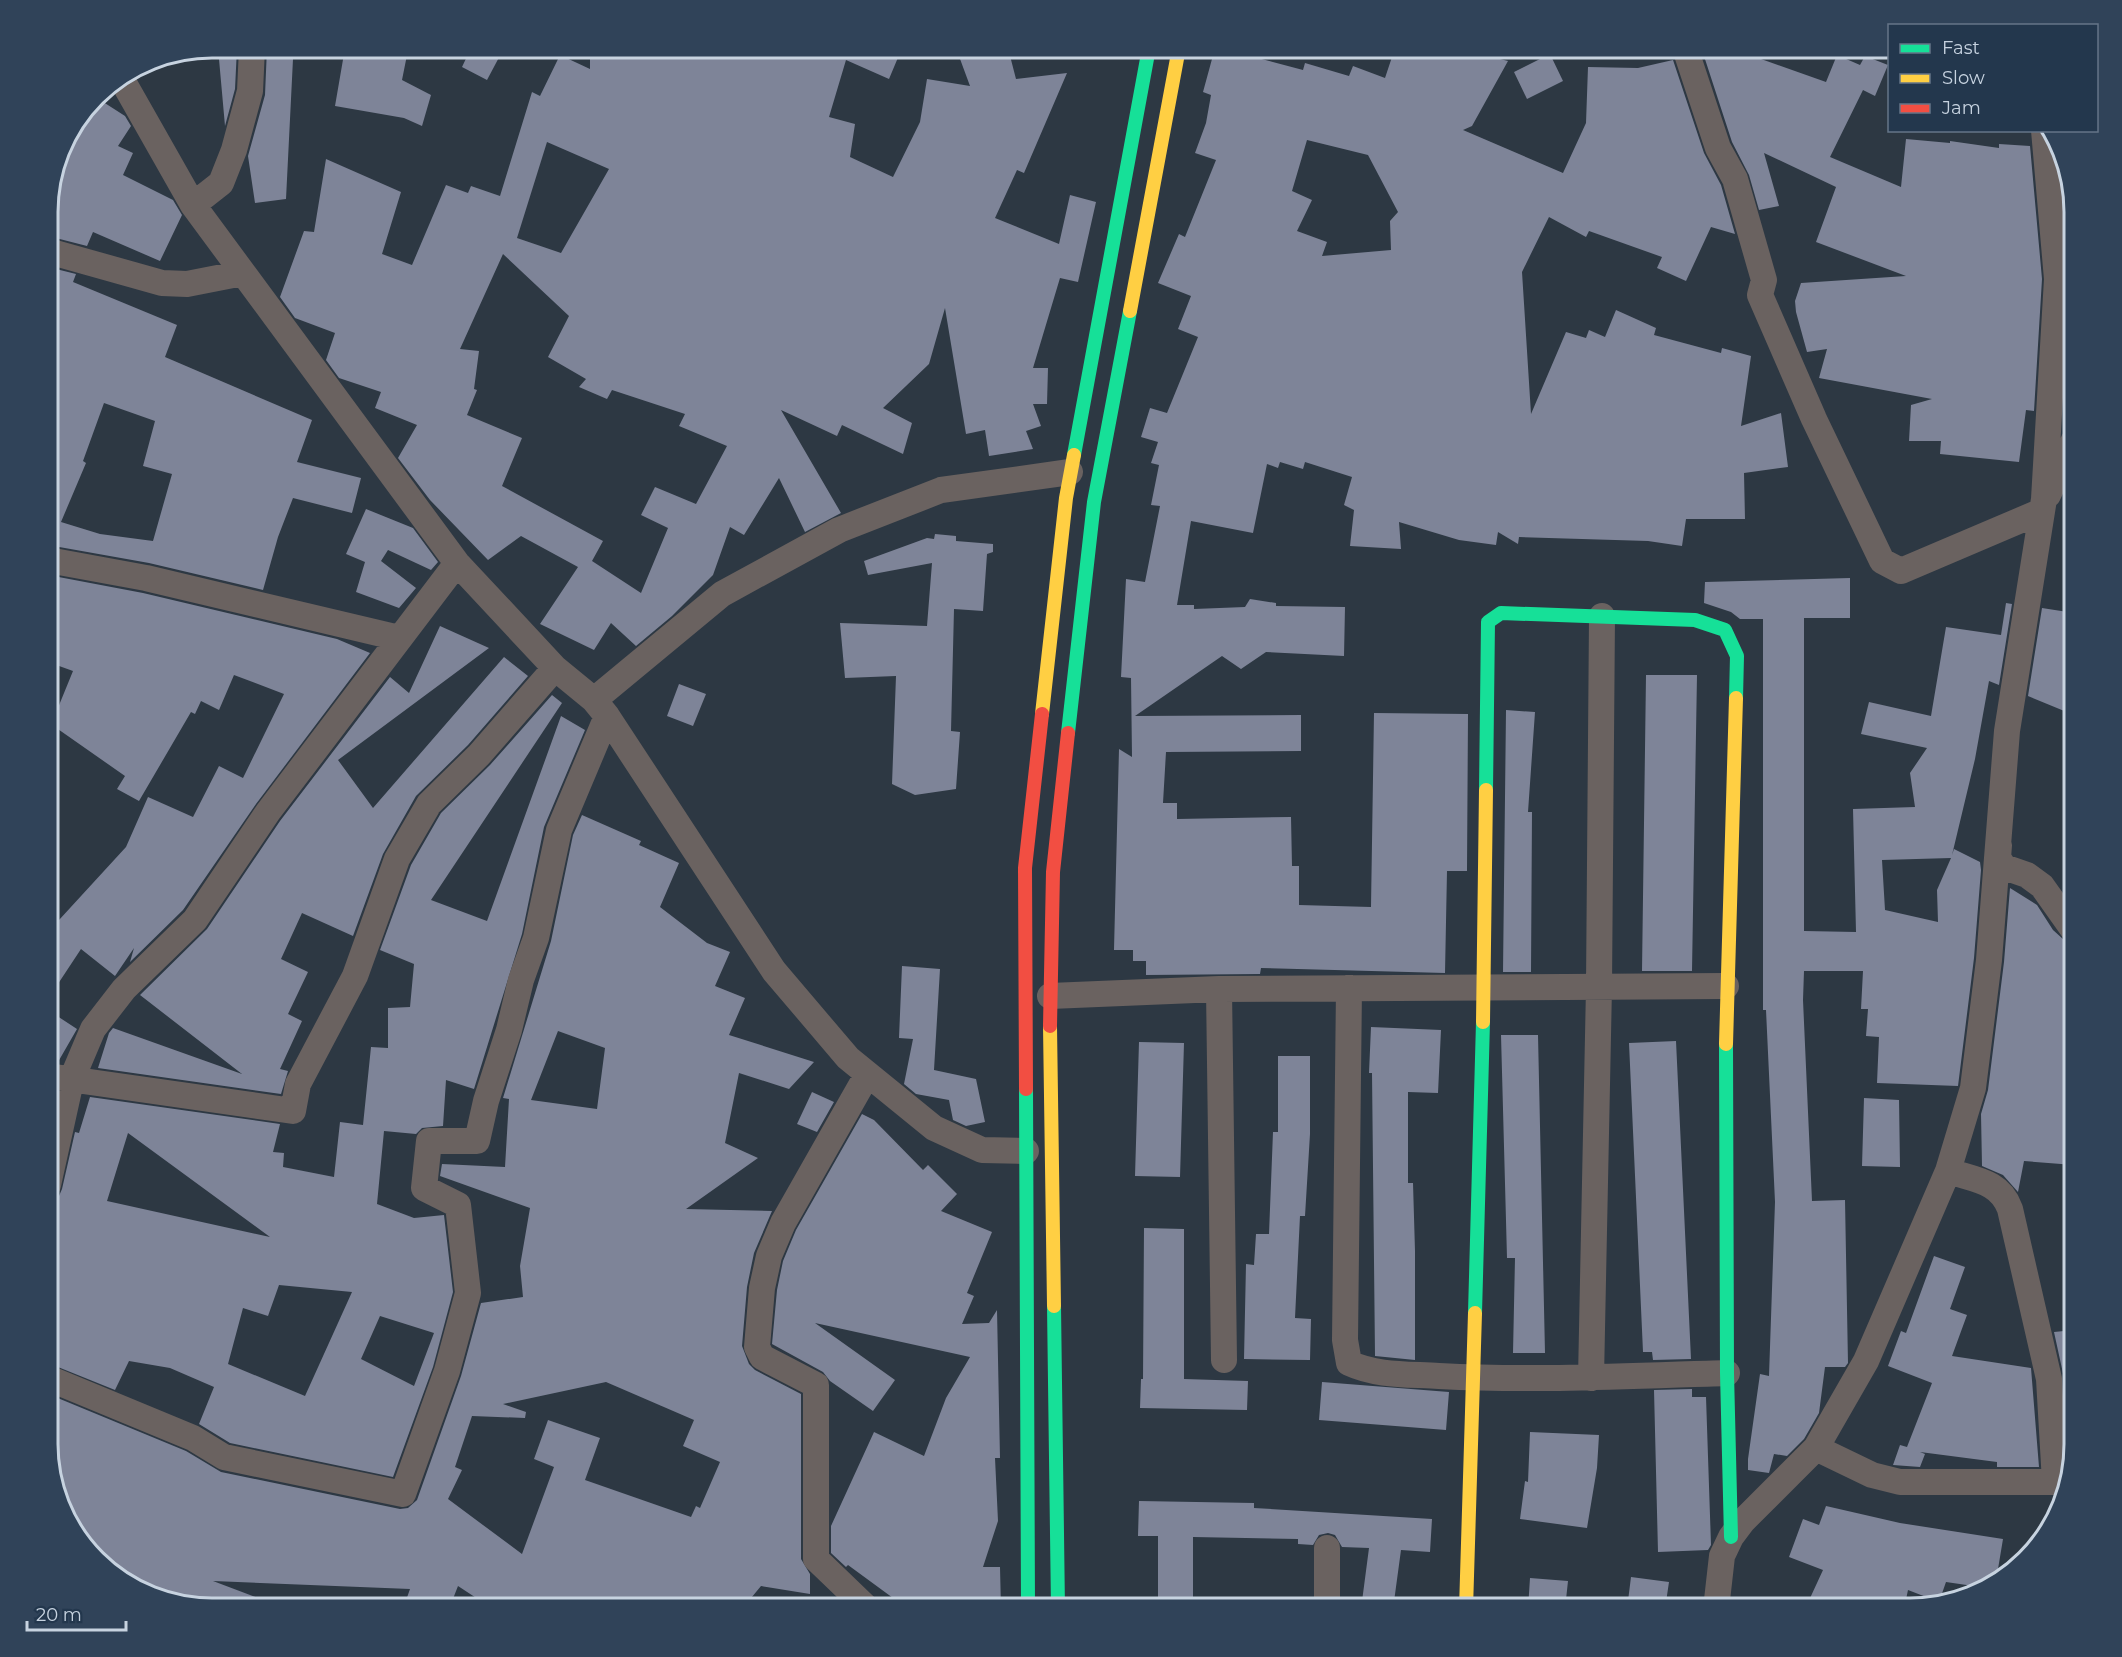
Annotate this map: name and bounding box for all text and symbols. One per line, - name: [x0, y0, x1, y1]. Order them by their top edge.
- legend: [1888, 24, 2098, 132]
- text: Fast: [1942, 37, 1980, 59]
- text: Slow: [1942, 67, 1985, 89]
- text: Jam: [1941, 97, 1981, 119]
- scale bar: [27, 1594, 126, 1632]
- text: 20 m: [36, 1604, 82, 1626]

